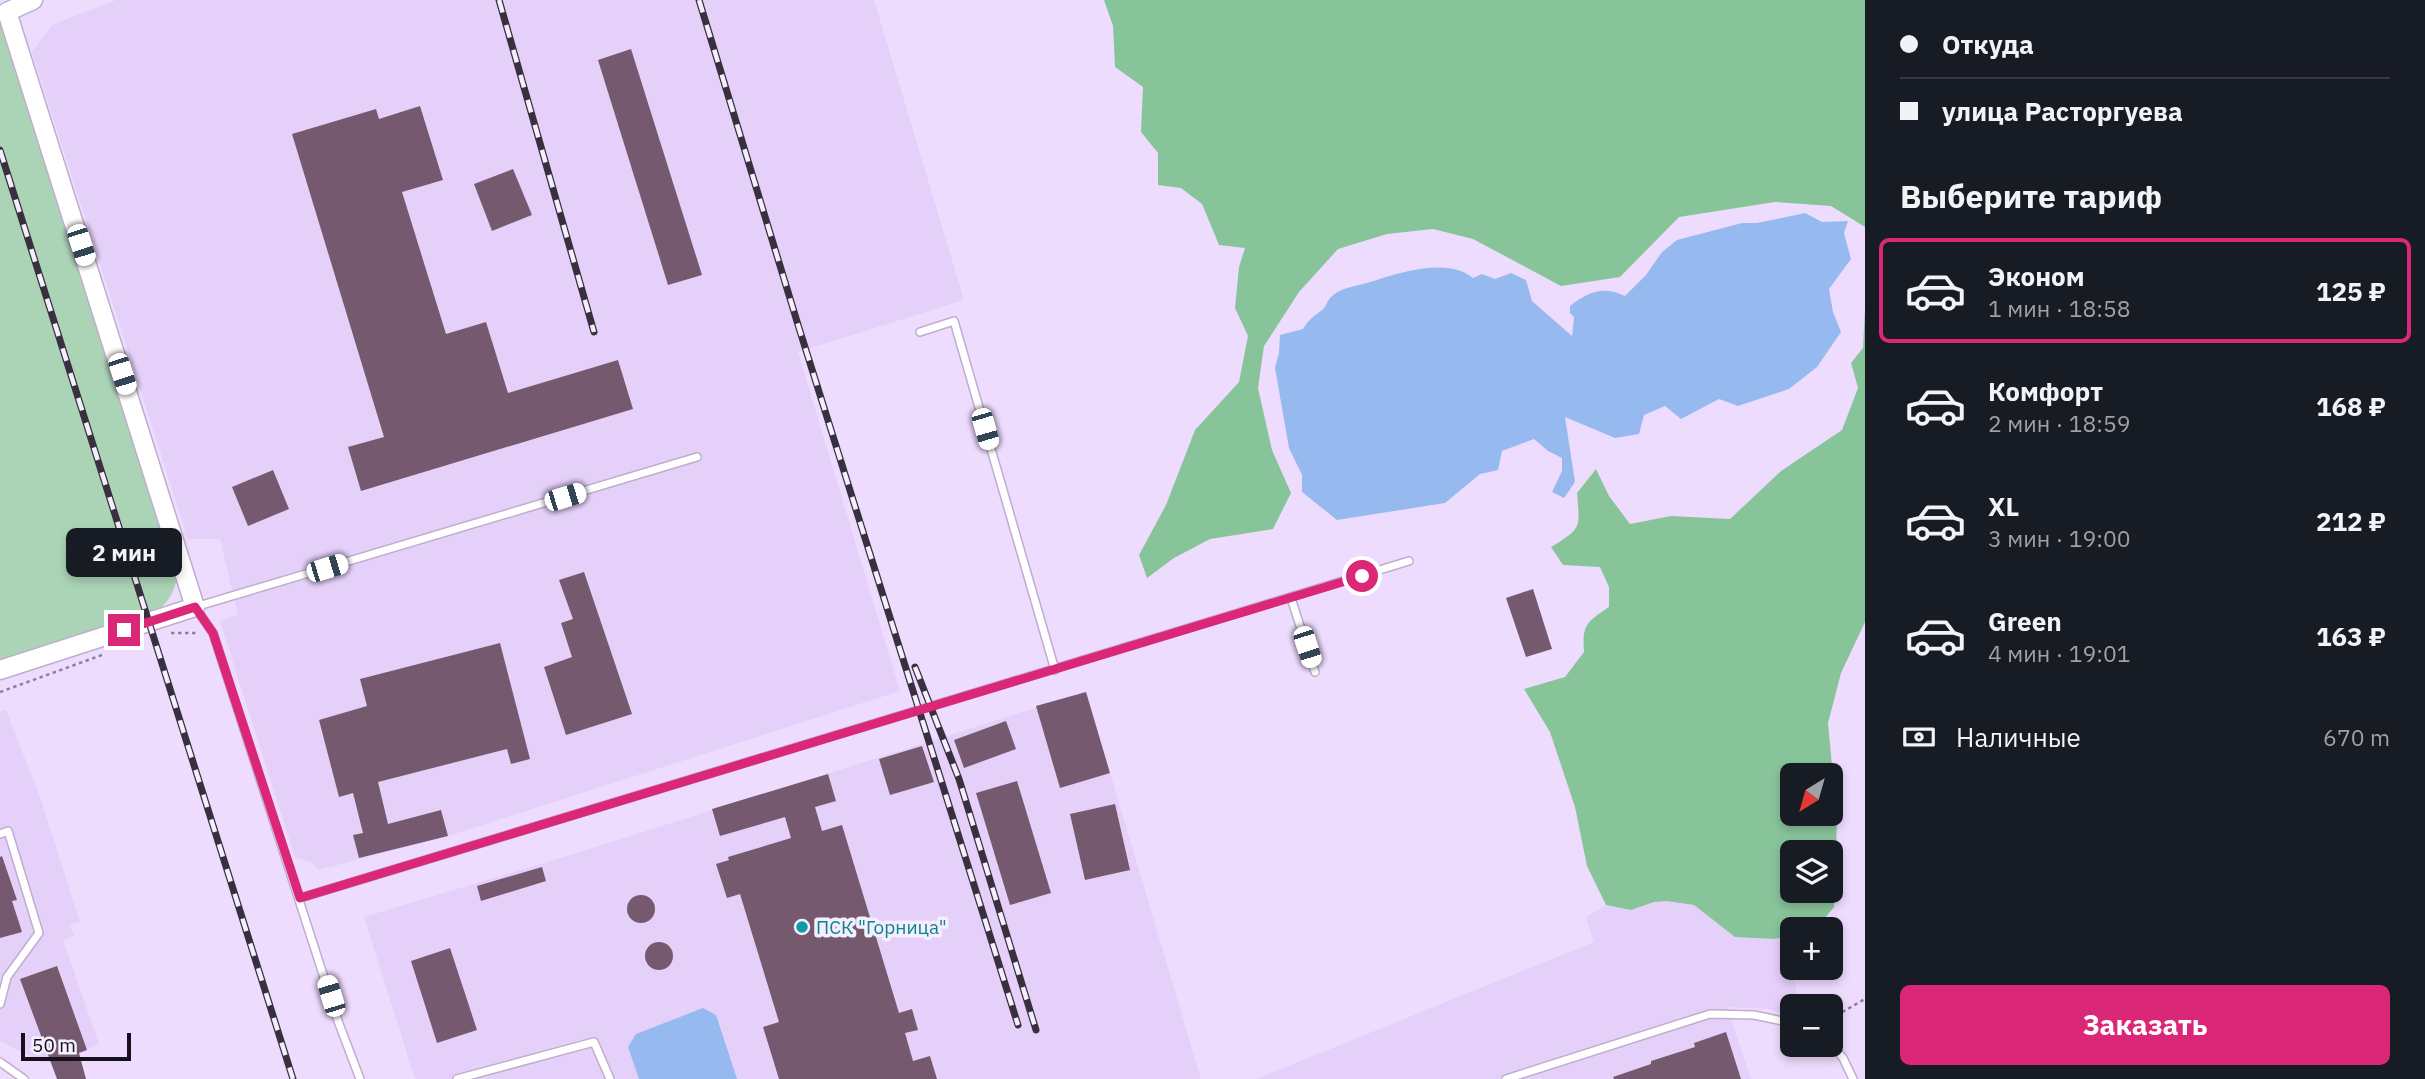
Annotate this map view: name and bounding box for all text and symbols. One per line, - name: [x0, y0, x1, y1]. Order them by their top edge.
- text: Откуда: [1942, 27, 2034, 61]
- text: улица Расторгуева: [1942, 94, 2183, 128]
- text: Выберите тариф: [1900, 175, 2162, 217]
- car: [65, 222, 98, 268]
- icon: car: [1904, 259, 1967, 322]
- text: Эконом: [1988, 259, 2085, 293]
- text: 125 ₽: [2316, 274, 2386, 308]
- text: 1 мин · 18:58: [1988, 293, 2131, 323]
- car: [106, 351, 139, 397]
- icon: car: [1904, 374, 1967, 437]
- text: Комфорт: [1988, 374, 2103, 408]
- text: 168 ₽: [2316, 389, 2386, 423]
- car: [970, 406, 1001, 452]
- text: 2 мин · 18:59: [1988, 408, 2131, 438]
- car: [542, 481, 589, 513]
- icon: car: [1904, 489, 1967, 552]
- text: XL: [1988, 489, 2019, 523]
- text: 212 ₽: [2316, 504, 2386, 538]
- text: 3 мин · 19:00: [1988, 523, 2131, 553]
- callout: 2 мин: [66, 528, 182, 578]
- text: 2 мин: [92, 537, 156, 567]
- car: [304, 552, 351, 584]
- route start: [1346, 560, 1378, 592]
- icon: car: [1904, 604, 1967, 667]
- text: Green: [1988, 604, 2062, 638]
- route end: [108, 614, 140, 646]
- text: 163 ₽: [2316, 619, 2386, 653]
- car: [1291, 624, 1324, 670]
- text: 4 мин · 19:01: [1988, 638, 2131, 668]
- icon: cash: [1900, 718, 1938, 756]
- text: Наличные: [1956, 720, 2081, 754]
- text: 670 m: [2323, 722, 2390, 752]
- north arrow: [1780, 763, 1843, 826]
- map controls: [1780, 763, 1843, 1057]
- button: layers: [1780, 840, 1843, 903]
- place label: ПСК "Горница": [816, 915, 947, 939]
- button: +: [1780, 917, 1843, 980]
- marker: ПСК "Горница": [794, 919, 810, 935]
- car: [315, 973, 348, 1019]
- button: Заказать: [1900, 985, 2390, 1065]
- button: −: [1780, 994, 1843, 1057]
- scale bar: [21, 1030, 131, 1062]
- text: 50 m: [32, 1033, 76, 1057]

